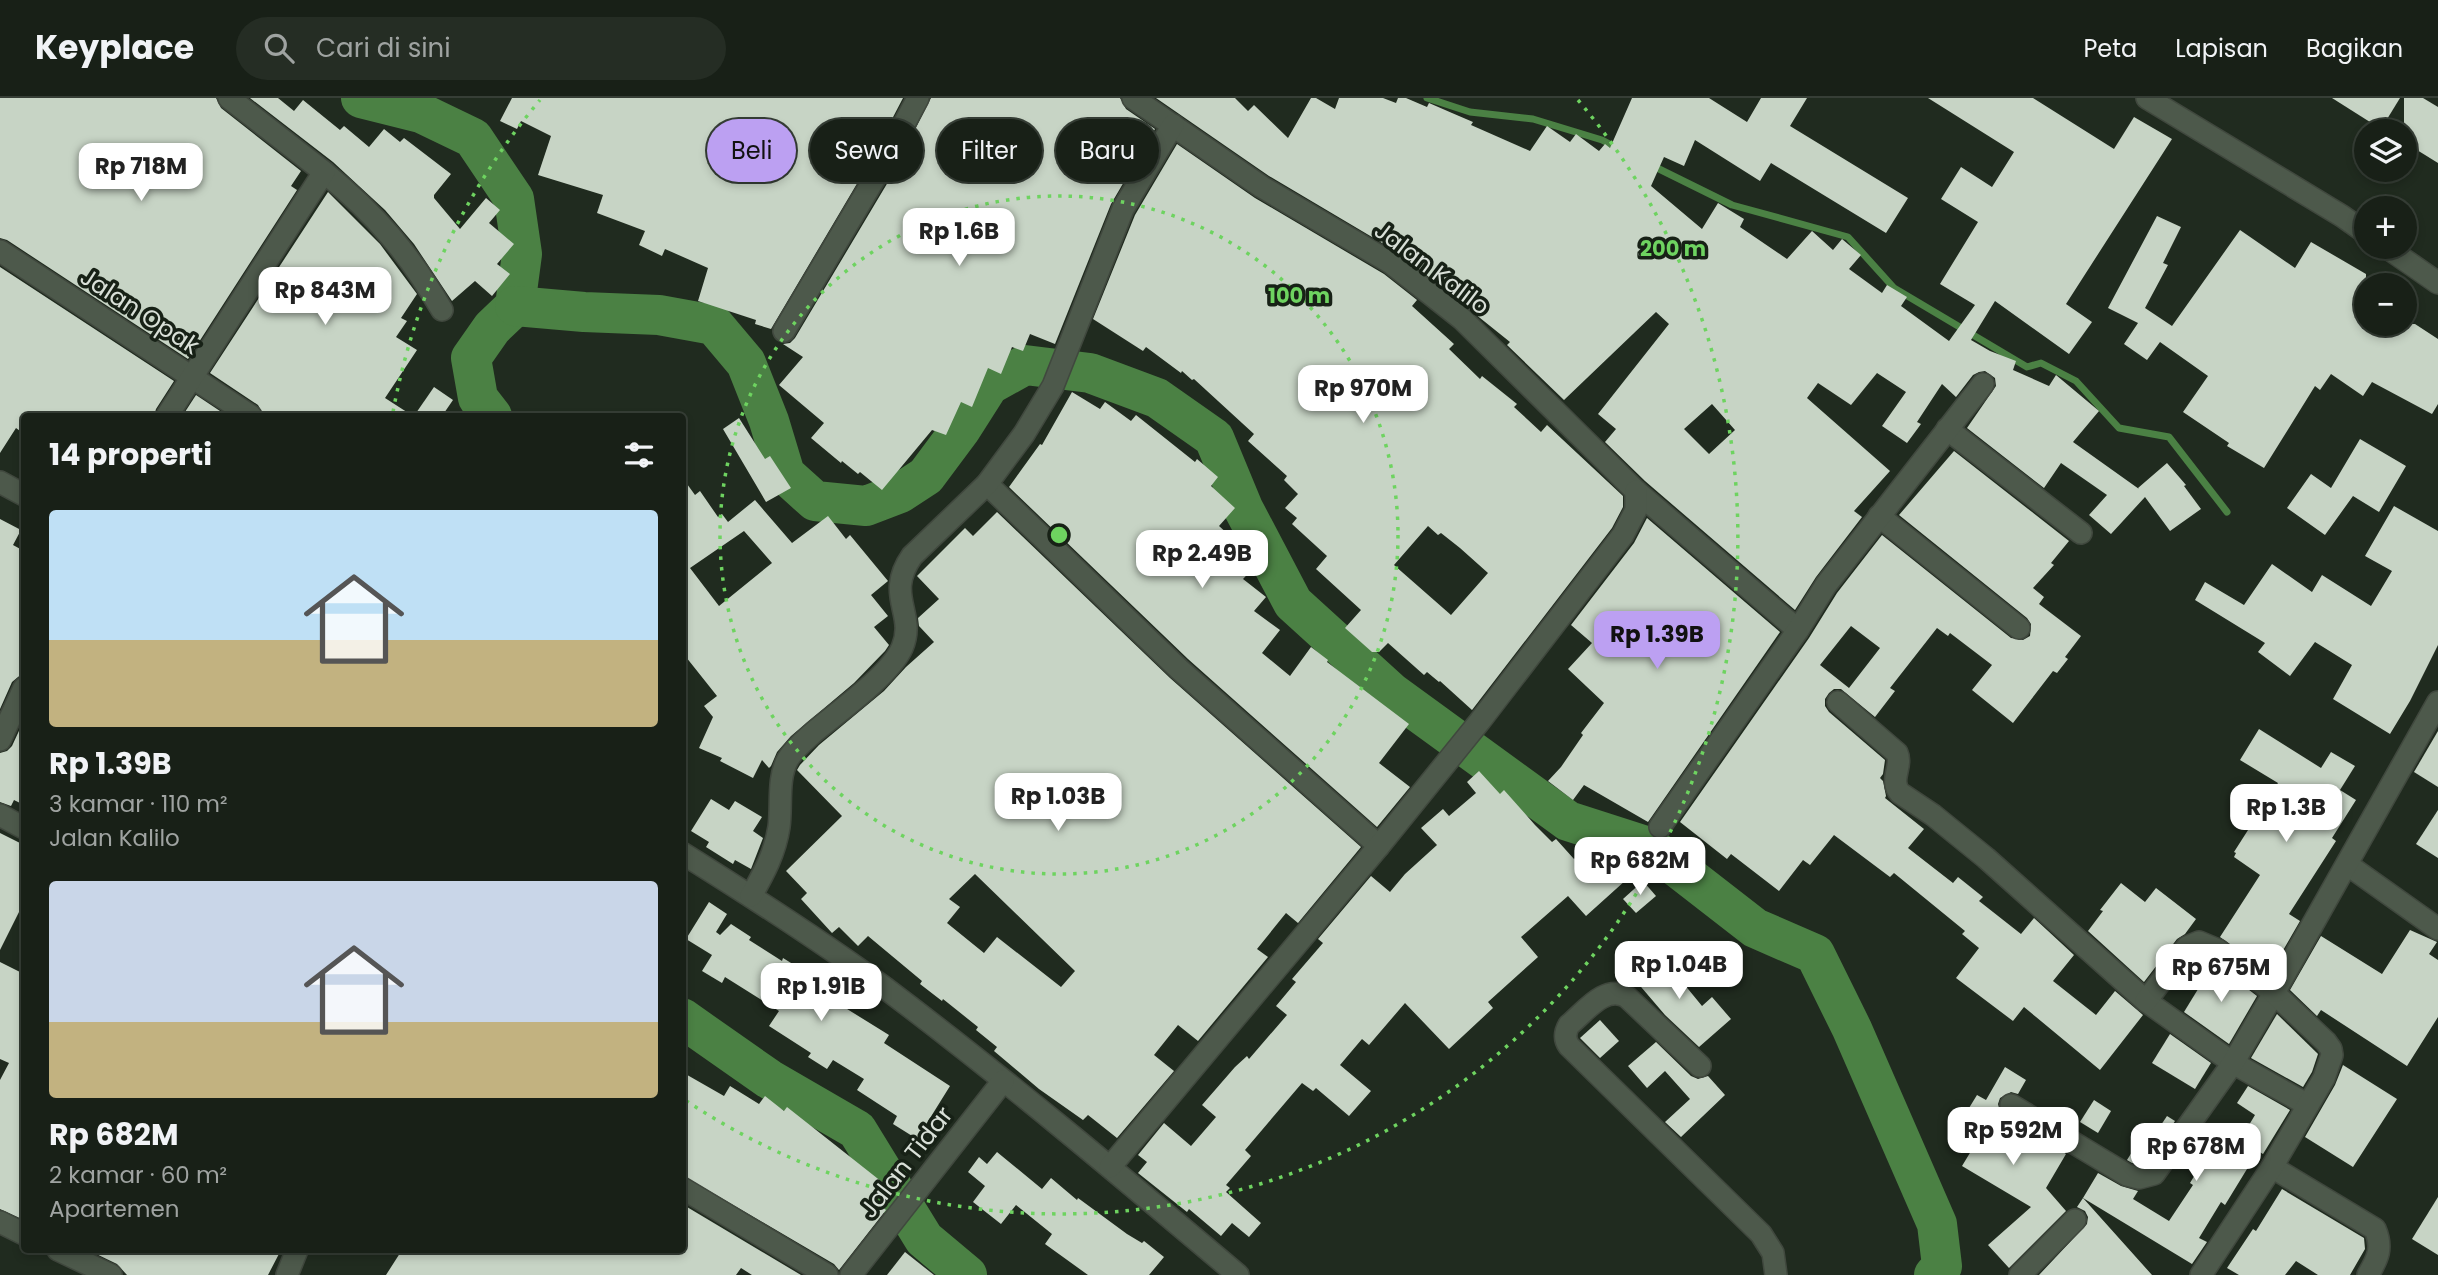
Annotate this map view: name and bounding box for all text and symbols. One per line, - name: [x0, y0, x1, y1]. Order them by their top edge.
- search box: [236, 17, 726, 80]
- text: Keyplace: [35, 24, 194, 71]
- icon: search: [260, 29, 298, 67]
- text: Cari di sini: [316, 30, 451, 66]
- text: Peta: [2083, 32, 2137, 65]
- text: Lapisan: [2175, 32, 2268, 65]
- text: Bagikan: [2306, 32, 2403, 65]
- chip: Beli: [707, 119, 796, 182]
- chip: Sewa: [810, 119, 923, 182]
- chip: Filter: [937, 119, 1042, 182]
- chip: Baru: [1056, 119, 1159, 182]
- map controls: [2354, 119, 2417, 336]
- button: layers: [2354, 119, 2417, 182]
- pin: Rp 718M: [76, 144, 206, 203]
- text: Rp 718M: [95, 150, 187, 182]
- button: +: [2354, 196, 2417, 259]
- pin: Rp 1.6B: [894, 208, 1024, 268]
- street label: Jalan Kalilo: [1368, 214, 1496, 322]
- text: Rp 1.6B: [919, 215, 999, 247]
- text: 200 m: [1640, 234, 1706, 263]
- street label: Jalan Opak: [74, 260, 207, 362]
- pin: Rp 843M: [260, 268, 390, 327]
- button: −: [2354, 273, 2417, 336]
- text: Rp 843M: [275, 274, 376, 306]
- text: 100 m: [1268, 281, 1330, 310]
- pin: Rp 970M: [1298, 366, 1428, 425]
- text: Rp 970M: [1314, 372, 1412, 404]
- text: 14 properti: [49, 433, 212, 476]
- icon: filters: [620, 436, 658, 474]
- centre of rings: [1047, 523, 1071, 547]
- pin: Rp 2.49B: [1130, 531, 1274, 590]
- text: Rp 2.49B: [1152, 537, 1252, 569]
- icon: home: [291, 556, 417, 682]
- pin: Rp 1.39B: [1585, 612, 1729, 671]
- text: Rp 1.39B: [1610, 618, 1704, 650]
- text: Rp 1.39B: [49, 742, 171, 785]
- pin: Rp 1.03B: [986, 774, 1130, 833]
- text: Rp 1.03B: [1011, 780, 1105, 812]
- pin: Rp 1.3B: [2221, 784, 2351, 844]
- text: 3 kamar · 110 m²: [49, 788, 228, 820]
- text: Rp 1.3B: [2246, 791, 2326, 823]
- text: Jalan Kalilo: [49, 822, 180, 854]
- pin: Rp 682M: [1575, 838, 1705, 897]
- text: Rp 682M: [1590, 844, 1690, 876]
- icon: home: [291, 927, 417, 1053]
- pin: Rp 1.04B: [1607, 942, 1751, 1001]
- pin: Rp 675M: [2156, 944, 2286, 1004]
- text: Rp 1.04B: [1631, 948, 1727, 980]
- text: Rp 675M: [2172, 951, 2270, 983]
- pin: Rp 1.91B: [749, 964, 893, 1023]
- text: Rp 1.91B: [777, 970, 865, 1002]
- street label: Jalan Tidar: [852, 1099, 960, 1225]
- pin: Rp 592M: [1948, 1108, 2078, 1167]
- text: Rp 682M: [49, 1113, 179, 1156]
- text: Rp 592M: [1964, 1114, 2062, 1146]
- pin: Rp 678M: [2131, 1124, 2261, 1183]
- text: Rp 678M: [2147, 1130, 2245, 1162]
- text: 2 kamar · 60 m²: [49, 1159, 227, 1191]
- text: Apartemen: [49, 1193, 179, 1225]

